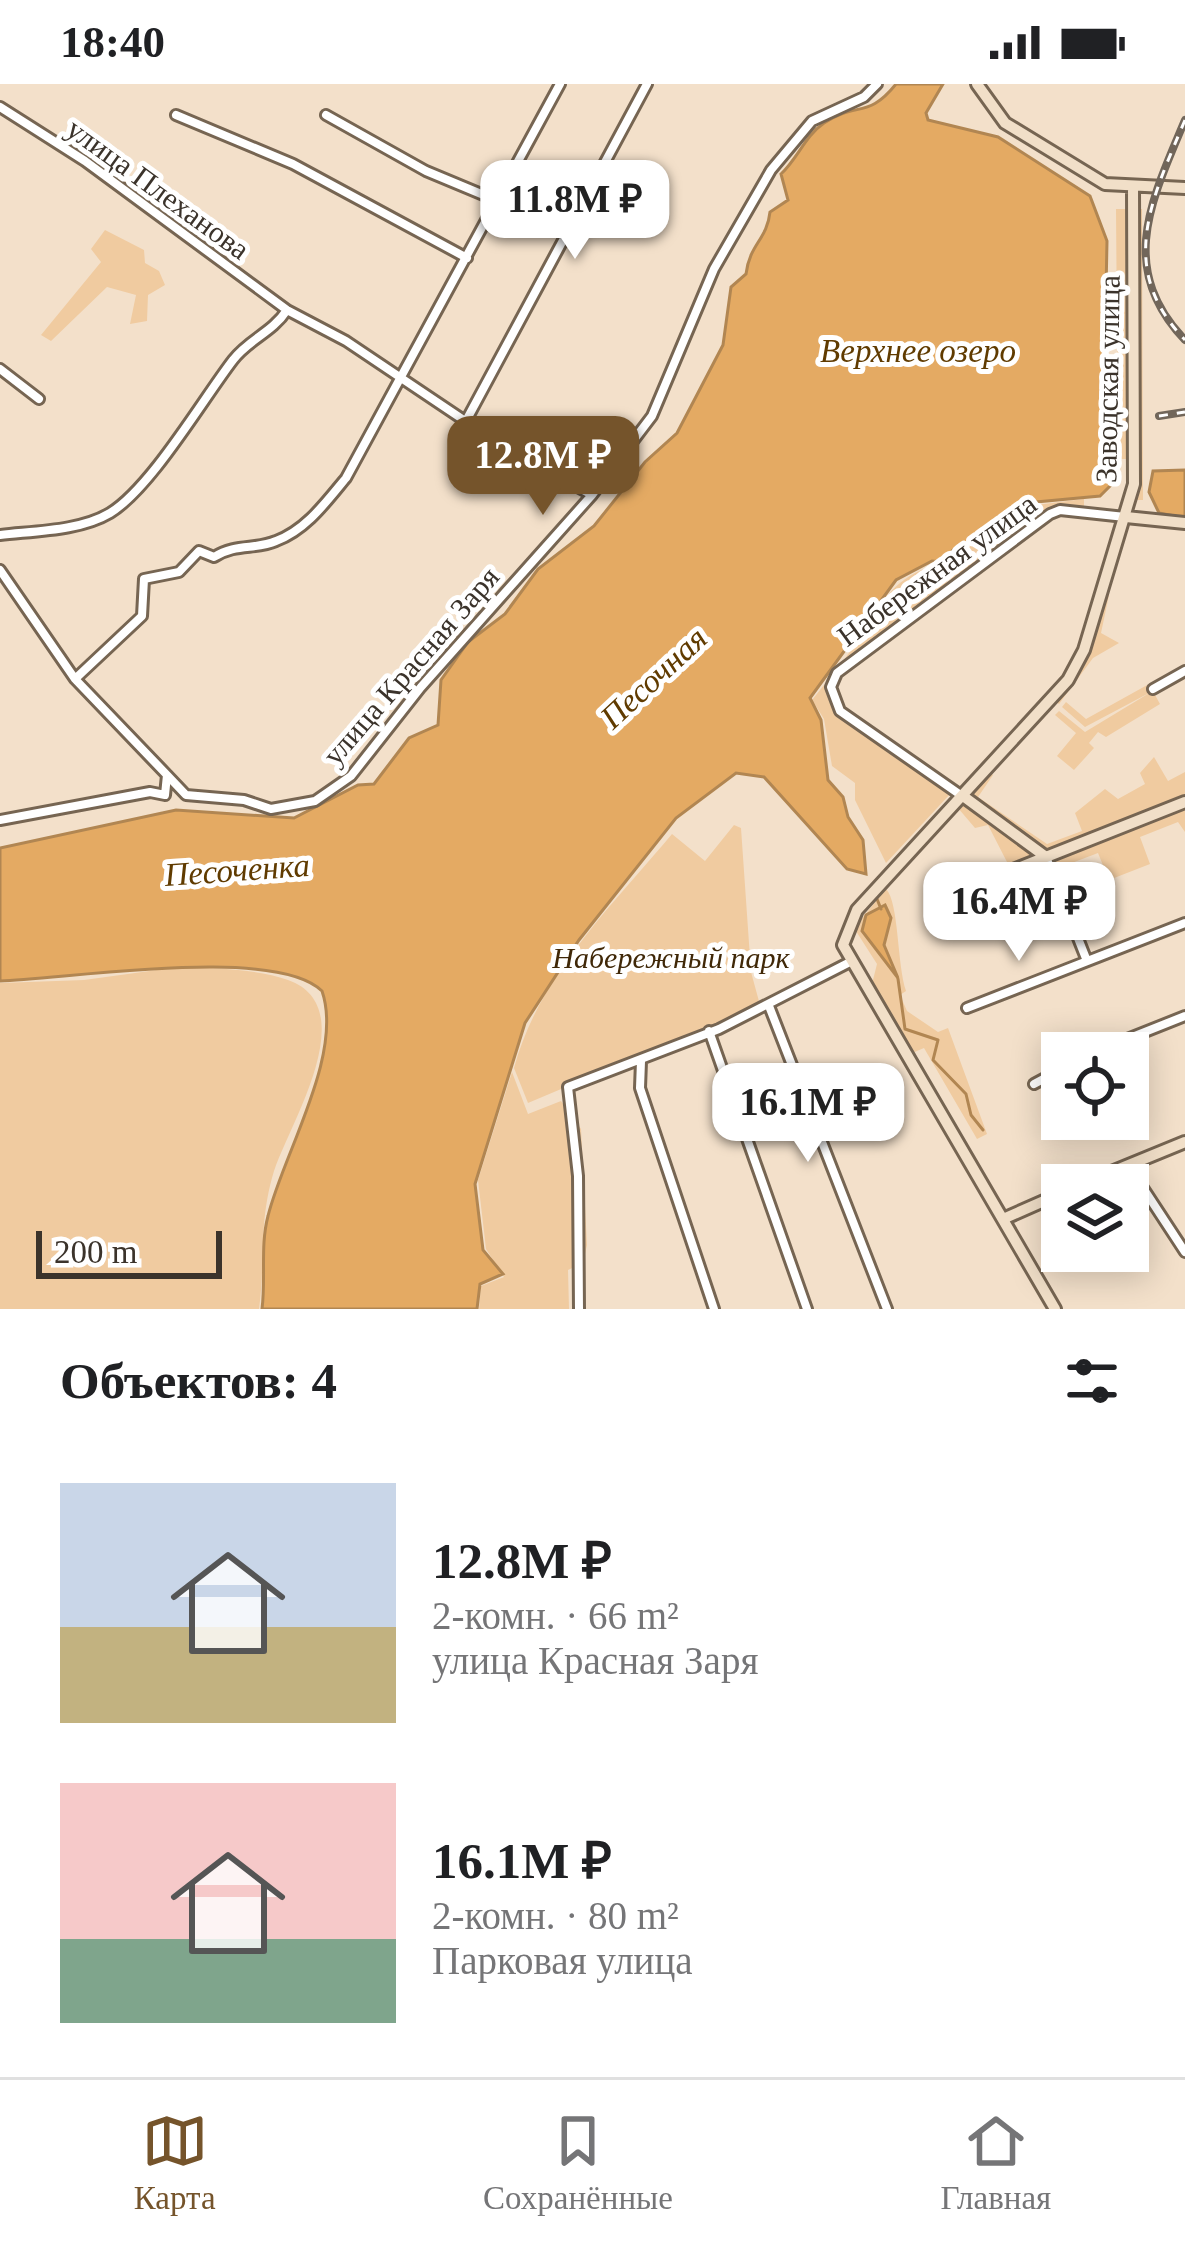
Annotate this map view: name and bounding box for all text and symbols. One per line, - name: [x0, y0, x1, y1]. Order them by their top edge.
- text: 18:40: [60, 17, 165, 67]
- street label: улица Плеханова: [61, 111, 256, 266]
- pin: 11.8M ₽: [464, 160, 686, 262]
- text: 11.8M ₽: [507, 177, 643, 220]
- street label: Заводская улица: [1089, 275, 1126, 483]
- water label: Верхнее озеро: [820, 333, 1016, 369]
- pin: 12.8M ₽: [432, 416, 654, 518]
- text: 12.8M ₽: [474, 433, 612, 476]
- street label: Набережная улица: [831, 487, 1042, 653]
- street label: улица Красная Заря: [316, 560, 506, 771]
- water label: Песочная: [593, 620, 714, 736]
- water label: Песоченка: [162, 847, 311, 893]
- pin: 16.4M ₽: [908, 862, 1130, 964]
- text: 16.4M ₽: [950, 879, 1088, 922]
- park label: Набережный парк: [551, 941, 791, 974]
- map controls: [1041, 1032, 1149, 1272]
- button: locate: [1041, 1032, 1149, 1140]
- pin: 16.1M ₽: [697, 1063, 919, 1165]
- text: 16.1M ₽: [739, 1080, 877, 1123]
- button: layers: [1041, 1164, 1149, 1272]
- scale bar: [36, 1225, 222, 1278]
- text: 200 m: [54, 1234, 137, 1270]
- icon: filters: [1059, 1348, 1125, 1414]
- text: Объектов: 4: [60, 1353, 337, 1409]
- icon: home: [156, 1531, 300, 1675]
- text: 12.8M ₽: [432, 1533, 612, 1589]
- text: 2-комн. · 66 m²: [432, 1594, 679, 1637]
- text: улица Красная Заря: [432, 1639, 758, 1682]
- icon: home: [156, 1831, 300, 1975]
- text: 16.1M ₽: [432, 1833, 612, 1889]
- text: 2-комн. · 80 m²: [432, 1894, 679, 1937]
- text: Парковая улица: [432, 1939, 693, 1982]
- tab: Карта: [134, 2108, 216, 2217]
- tab: Сохранённые: [483, 2108, 673, 2217]
- tab: Главная: [940, 2108, 1051, 2217]

